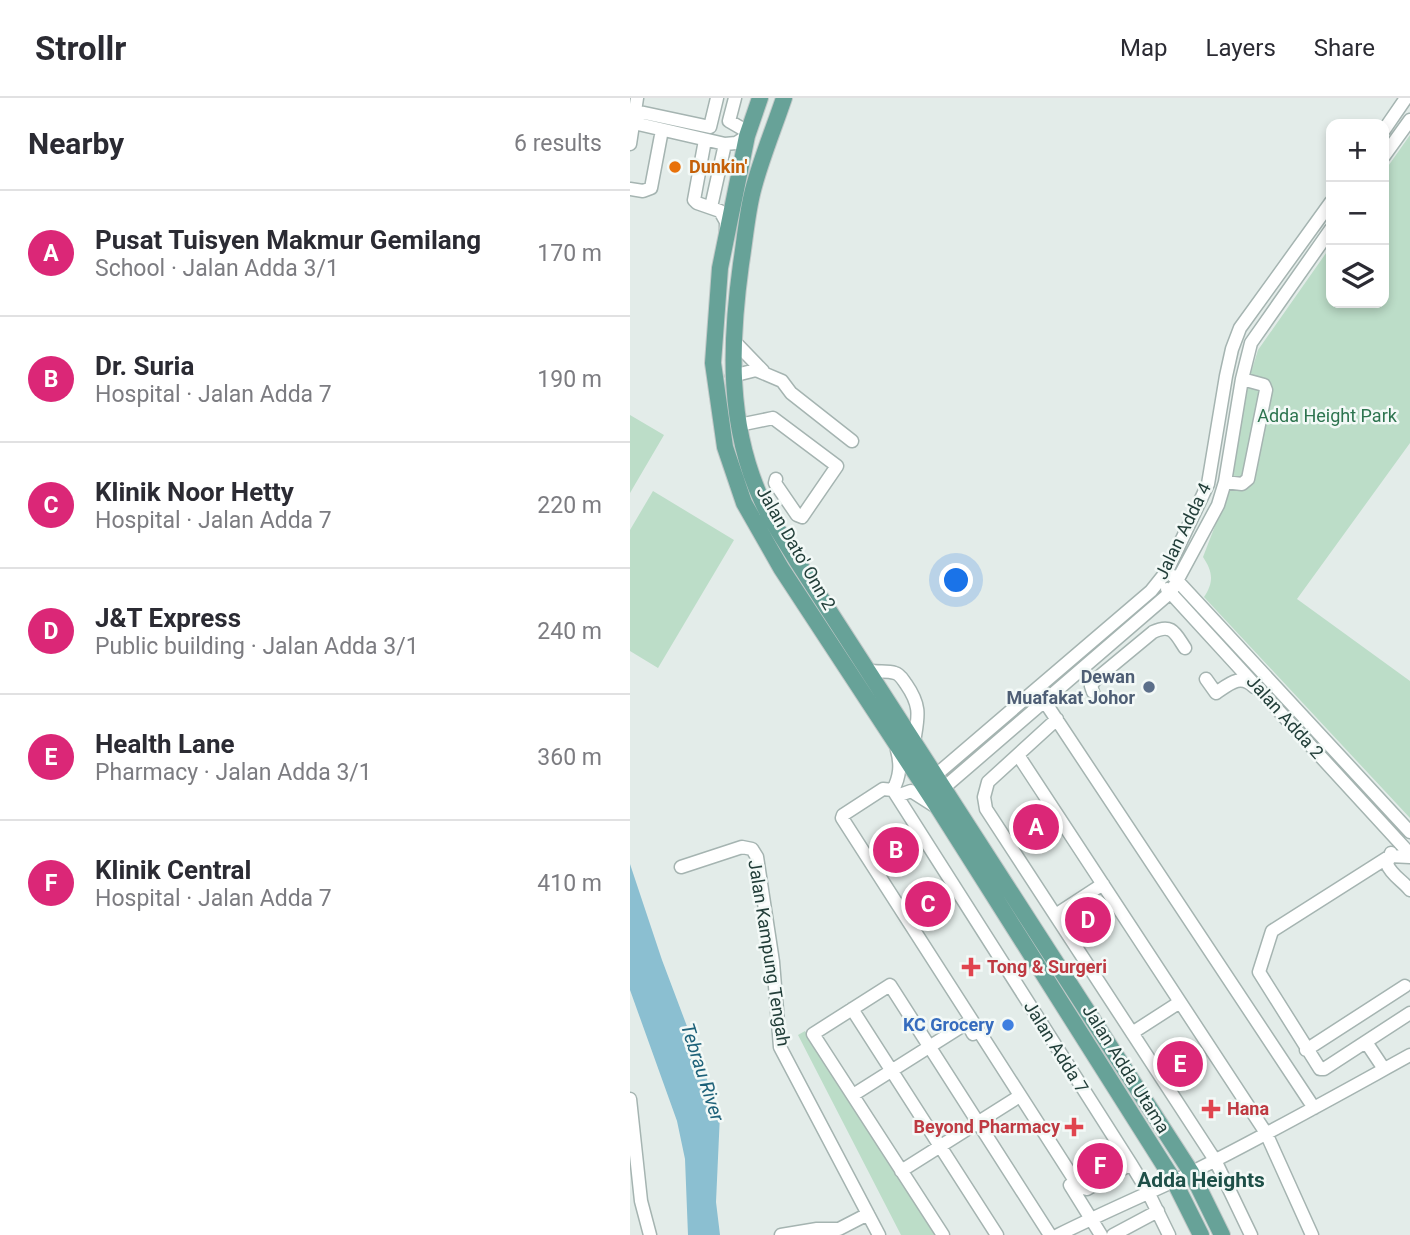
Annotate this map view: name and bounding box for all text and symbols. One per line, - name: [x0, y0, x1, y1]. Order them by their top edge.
- text: Strollr: [35, 29, 126, 68]
- text: Map: [1120, 34, 1168, 62]
- text: Layers: [1206, 34, 1276, 62]
- text: Share: [1314, 34, 1375, 62]
- map controls: [1326, 119, 1389, 308]
- button: +: [1326, 119, 1389, 182]
- text: Nearby: [28, 126, 124, 161]
- text: 6 results: [514, 130, 602, 157]
- place label: Dunkin': [689, 156, 748, 177]
- marker: Dunkin': [667, 159, 683, 175]
- button: −: [1326, 182, 1389, 245]
- text: Pusat Tuisyen Makmur Gemilang: [95, 225, 481, 255]
- text: A: [43, 240, 59, 267]
- text: 170 m: [537, 240, 602, 267]
- button: layers: [1326, 245, 1389, 308]
- text: School · Jalan Adda 3/1: [95, 255, 339, 282]
- text: Dr. Suria: [95, 351, 194, 381]
- text: B: [44, 366, 58, 393]
- text: 190 m: [537, 366, 602, 393]
- text: Hospital · Jalan Adda 7: [95, 381, 332, 408]
- park label: Adda Height Park: [1257, 405, 1398, 426]
- text: Klinik Noor Hetty: [95, 477, 294, 507]
- street label: Jalan Adda 4: [1150, 479, 1215, 582]
- street label: Jalan Dato' Onn 2: [753, 482, 840, 613]
- text: C: [43, 492, 59, 519]
- text: 220 m: [537, 492, 602, 519]
- text: Hospital · Jalan Adda 7: [95, 507, 332, 534]
- your location: [939, 563, 973, 597]
- text: J&T Express: [95, 603, 241, 633]
- text: D: [44, 618, 58, 645]
- text: 240 m: [537, 618, 602, 645]
- text: Public building · Jalan Adda 3/1: [95, 633, 419, 660]
- place label: Dewan Muafakat Johor: [1007, 666, 1135, 708]
- street label: Jalan Adda 2: [1243, 671, 1328, 763]
- marker: Dewan Muafakat Johor: [1141, 679, 1157, 695]
- text: Health Lane: [95, 729, 235, 759]
- text: E: [45, 744, 57, 771]
- text: 360 m: [537, 744, 602, 771]
- text: Pharmacy · Jalan Adda 3/1: [95, 759, 372, 786]
- pin: A: [1013, 801, 1059, 853]
- pin: B: [873, 824, 919, 876]
- text: Klinik Central: [95, 855, 251, 885]
- street label: Jalan Kampung Tengah: [744, 858, 795, 1048]
- text: F: [45, 870, 57, 897]
- text: 410 m: [537, 870, 602, 897]
- pin: C: [905, 878, 951, 930]
- text: Hospital · Jalan Adda 7: [95, 885, 332, 912]
- pin: D: [1065, 894, 1111, 946]
- place label: Tong & Surgeri: [987, 956, 1107, 977]
- marker: Tong & Surgeri: [961, 957, 981, 977]
- street label: Jalan Adda 7: [1020, 997, 1093, 1097]
- street label: Jalan Adda Utama: [1078, 1001, 1174, 1137]
- place label: KC Grocery: [903, 1014, 995, 1035]
- marker: KC Grocery: [1000, 1017, 1016, 1033]
- water label: Tebrau River: [676, 1020, 729, 1125]
- pin: E: [1157, 1038, 1203, 1090]
- place label: Hana: [1227, 1098, 1269, 1119]
- marker: Hana: [1201, 1099, 1221, 1119]
- place label: Beyond Pharmacy: [914, 1116, 1061, 1137]
- marker: Beyond Pharmacy: [1066, 1119, 1082, 1135]
- pin: F: [1077, 1140, 1123, 1192]
- district label: Adda Heights: [1137, 1168, 1265, 1192]

